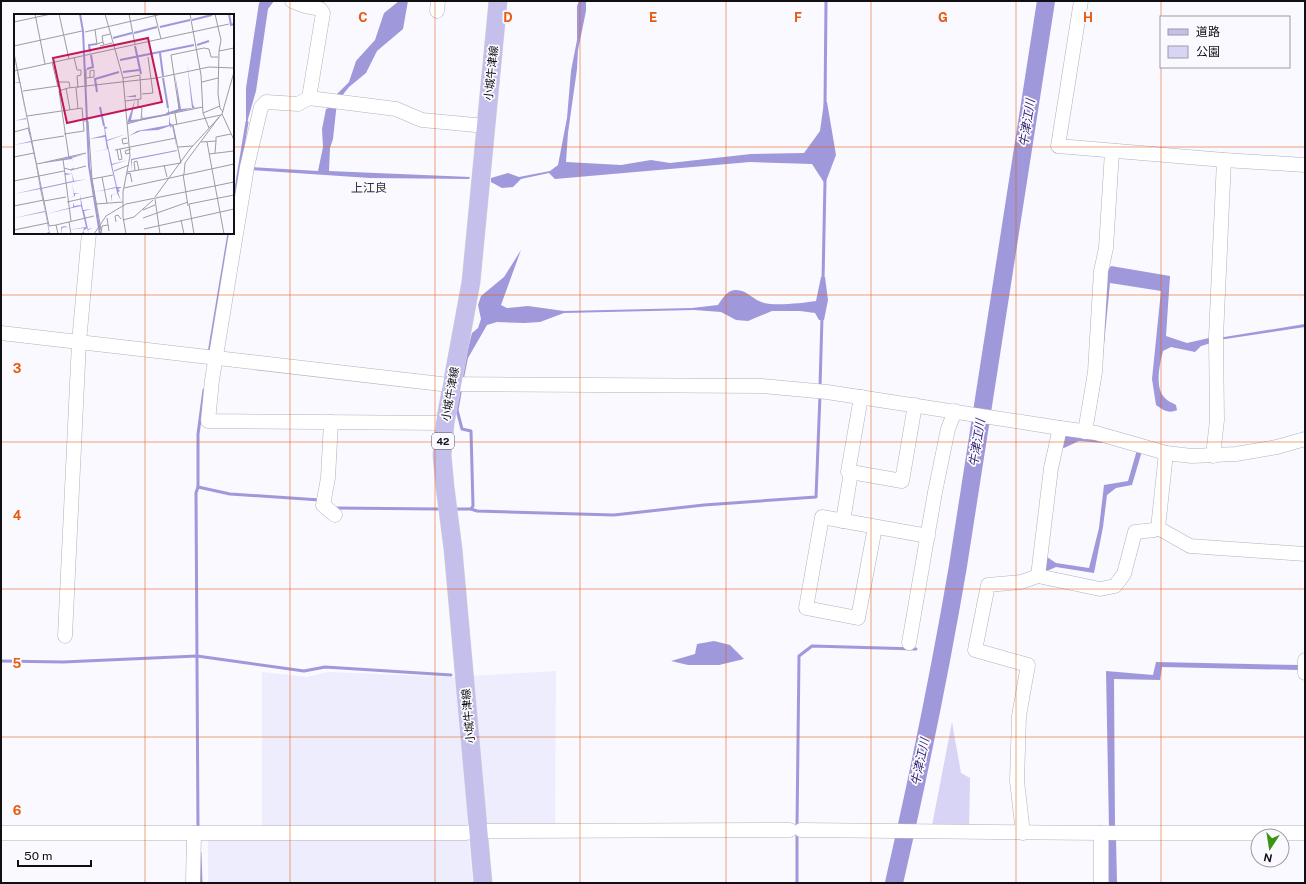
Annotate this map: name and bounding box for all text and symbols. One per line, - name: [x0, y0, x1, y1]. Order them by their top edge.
- text: C: [358, 10, 368, 25]
- text: D: [503, 10, 513, 25]
- text: E: [649, 10, 657, 25]
- text: F: [794, 10, 802, 25]
- text: G: [938, 10, 948, 25]
- text: H: [1083, 10, 1093, 25]
- inset map: [14, 14, 234, 234]
- legend: [1160, 16, 1290, 68]
- text: 道路: [1196, 25, 1220, 39]
- street label: 小城牛津線: [482, 45, 500, 101]
- text: 公園: [1196, 45, 1220, 59]
- water label: 牛津江川: [1016, 96, 1038, 148]
- district label: 上江良: [351, 181, 387, 195]
- text: 3: [13, 361, 22, 376]
- street label: 小城牛津線: [439, 366, 461, 422]
- water label: 牛津江川: [966, 416, 988, 468]
- road number: 42: [432, 433, 454, 449]
- text: 4: [13, 508, 22, 523]
- text: 5: [13, 656, 22, 671]
- street label: 小城牛津線: [460, 688, 476, 744]
- water label: 牛津江川: [908, 735, 932, 787]
- text: 6: [13, 803, 22, 818]
- north arrow: [1250, 828, 1290, 868]
- scale bar: [18, 842, 91, 868]
- text: 50 m: [24, 849, 52, 863]
- text: N: [1262, 851, 1273, 865]

